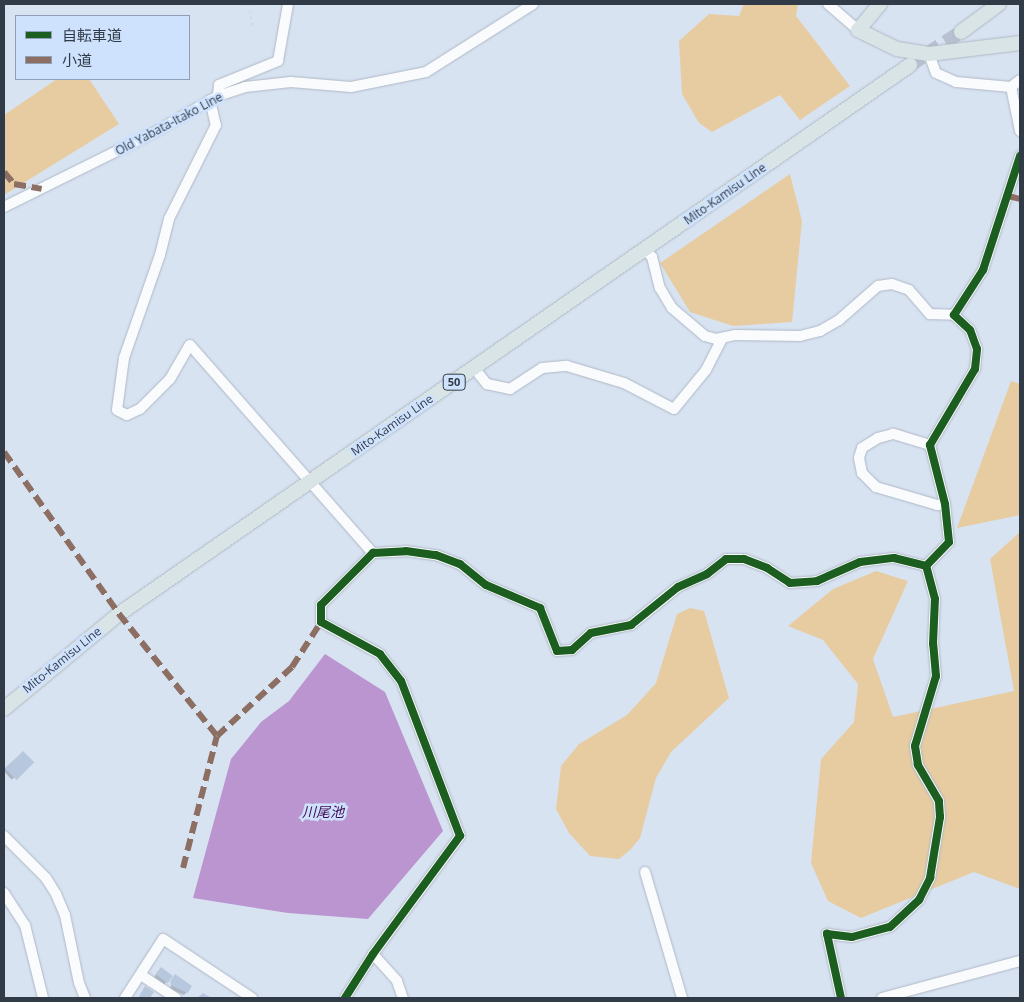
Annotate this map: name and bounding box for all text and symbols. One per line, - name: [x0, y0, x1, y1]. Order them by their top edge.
- legend: [15, 15, 190, 80]
- text: 自転車道: [62, 25, 122, 45]
- text: 小道: [62, 50, 92, 70]
- street label: Old Yabata-Itako Line: [113, 90, 225, 158]
- street label: Mito-Kamisu Line: [681, 160, 769, 228]
- road number: 50: [442, 374, 466, 391]
- street label: Mito-Kamisu Line: [348, 391, 436, 459]
- street label: Mito-Kamisu Line: [20, 624, 104, 696]
- water label: 川尾池: [302, 804, 344, 820]

